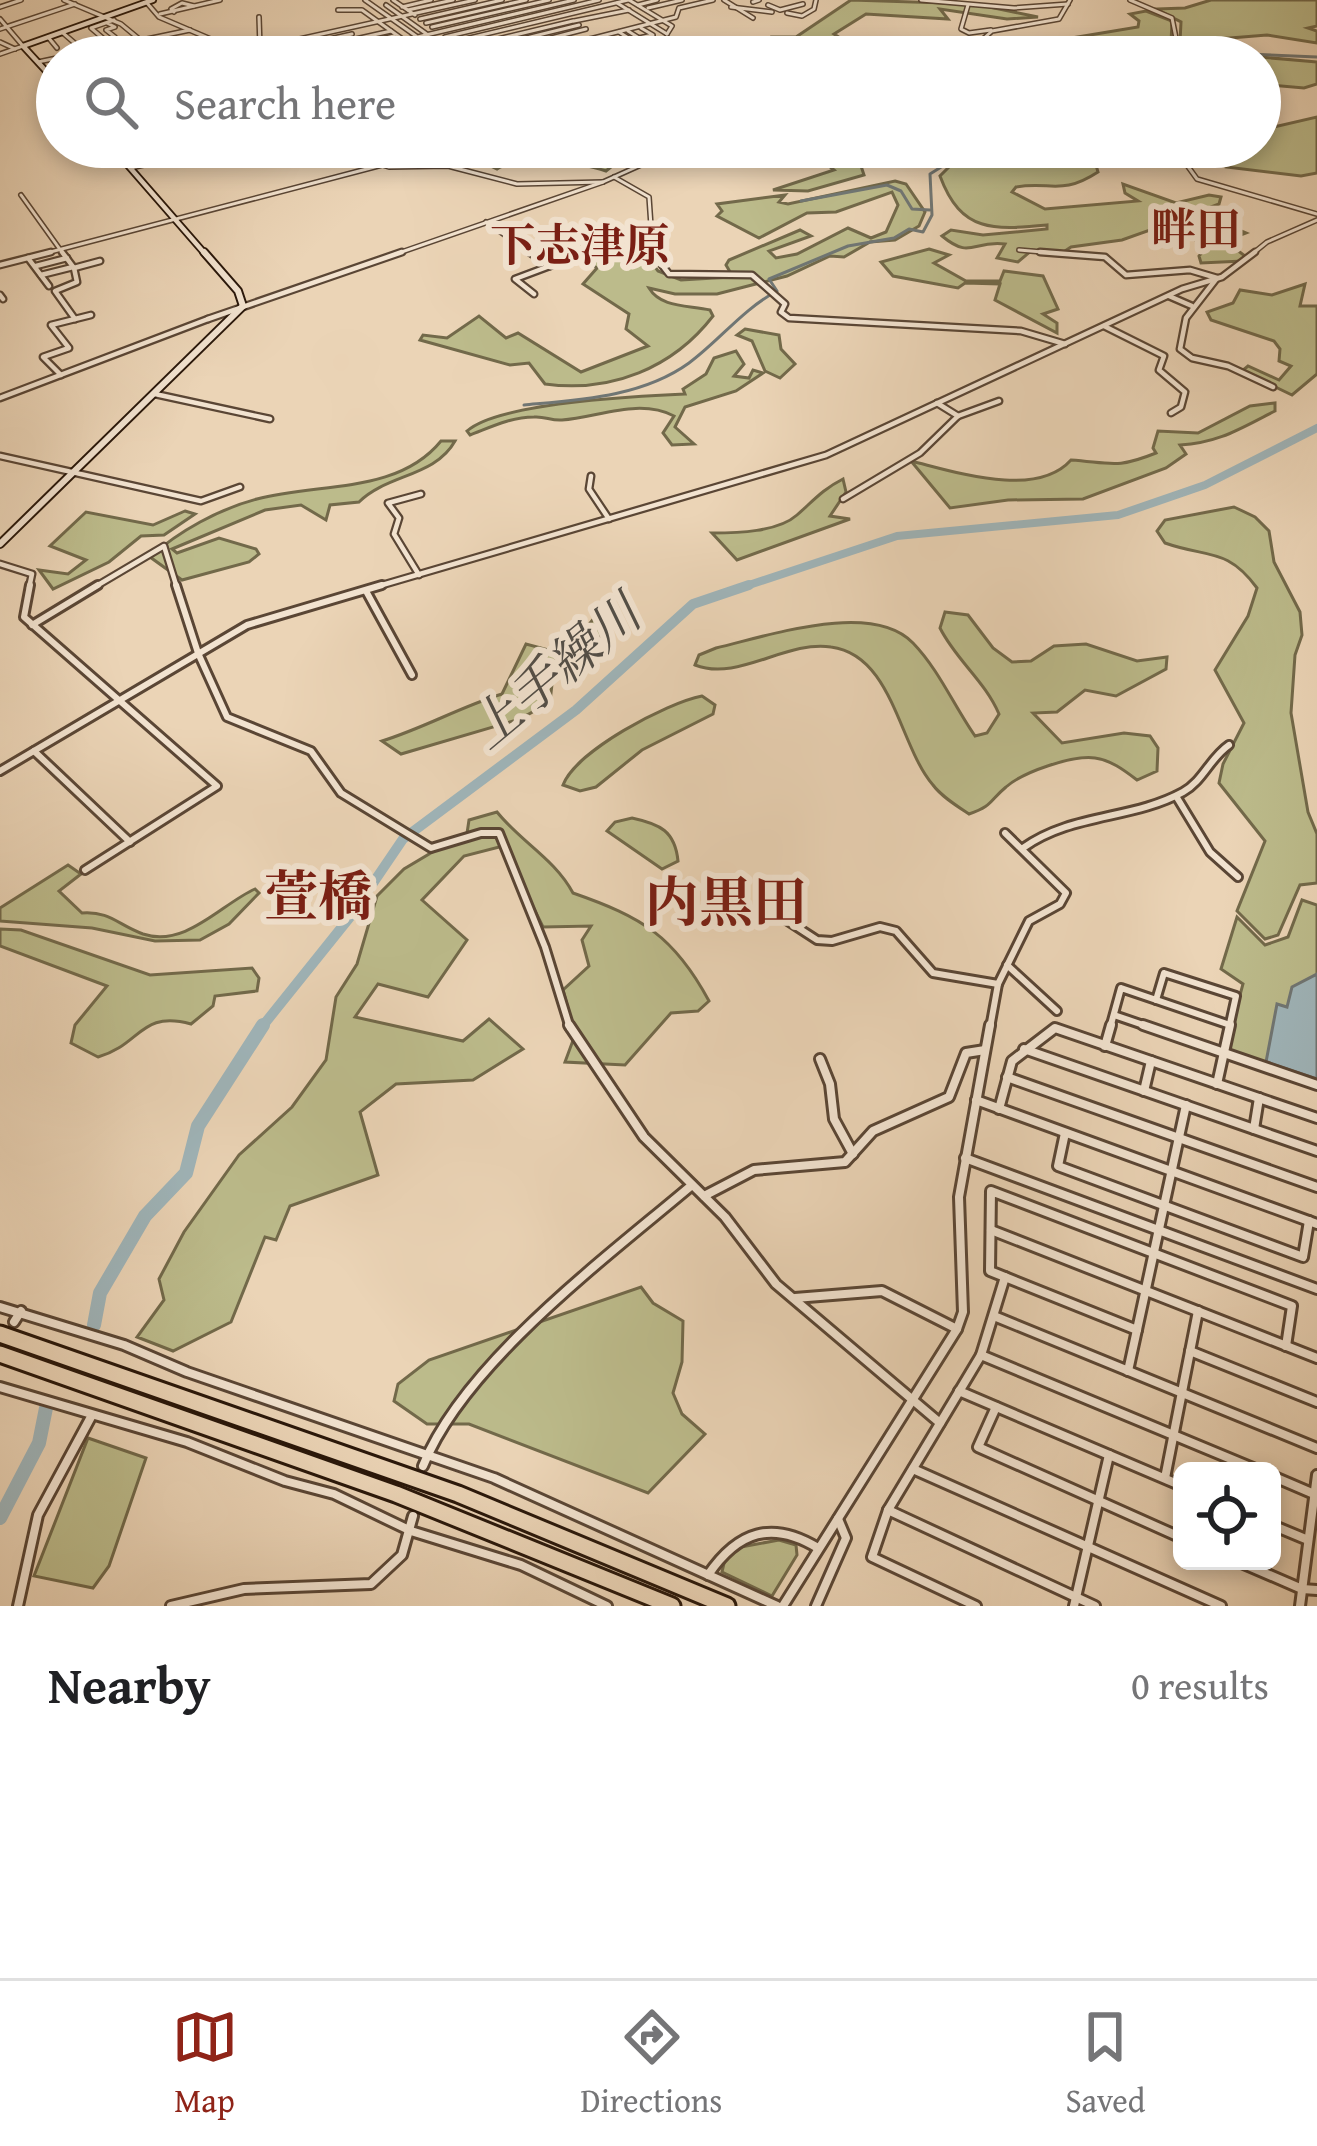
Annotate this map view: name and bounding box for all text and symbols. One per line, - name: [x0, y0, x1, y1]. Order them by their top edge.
- search box: [36, 36, 1281, 168]
- icon: search: [78, 69, 144, 135]
- text: Search here: [174, 70, 396, 135]
- district label: 畔田: [1151, 196, 1241, 261]
- district label: 下志津原: [490, 212, 670, 277]
- water label: 上手繰川: [452, 573, 660, 765]
- district label: 萱橋: [264, 856, 372, 935]
- district label: 内黒田: [645, 862, 807, 941]
- map controls: [1173, 1462, 1281, 1570]
- button: locate: [1173, 1462, 1281, 1570]
- text: Nearby: [48, 1647, 211, 1722]
- text: 0 results: [1131, 1656, 1269, 1713]
- tab: Map: [172, 2004, 238, 2124]
- tab: Directions: [581, 2004, 722, 2124]
- tab: Saved: [1066, 2004, 1145, 2124]

